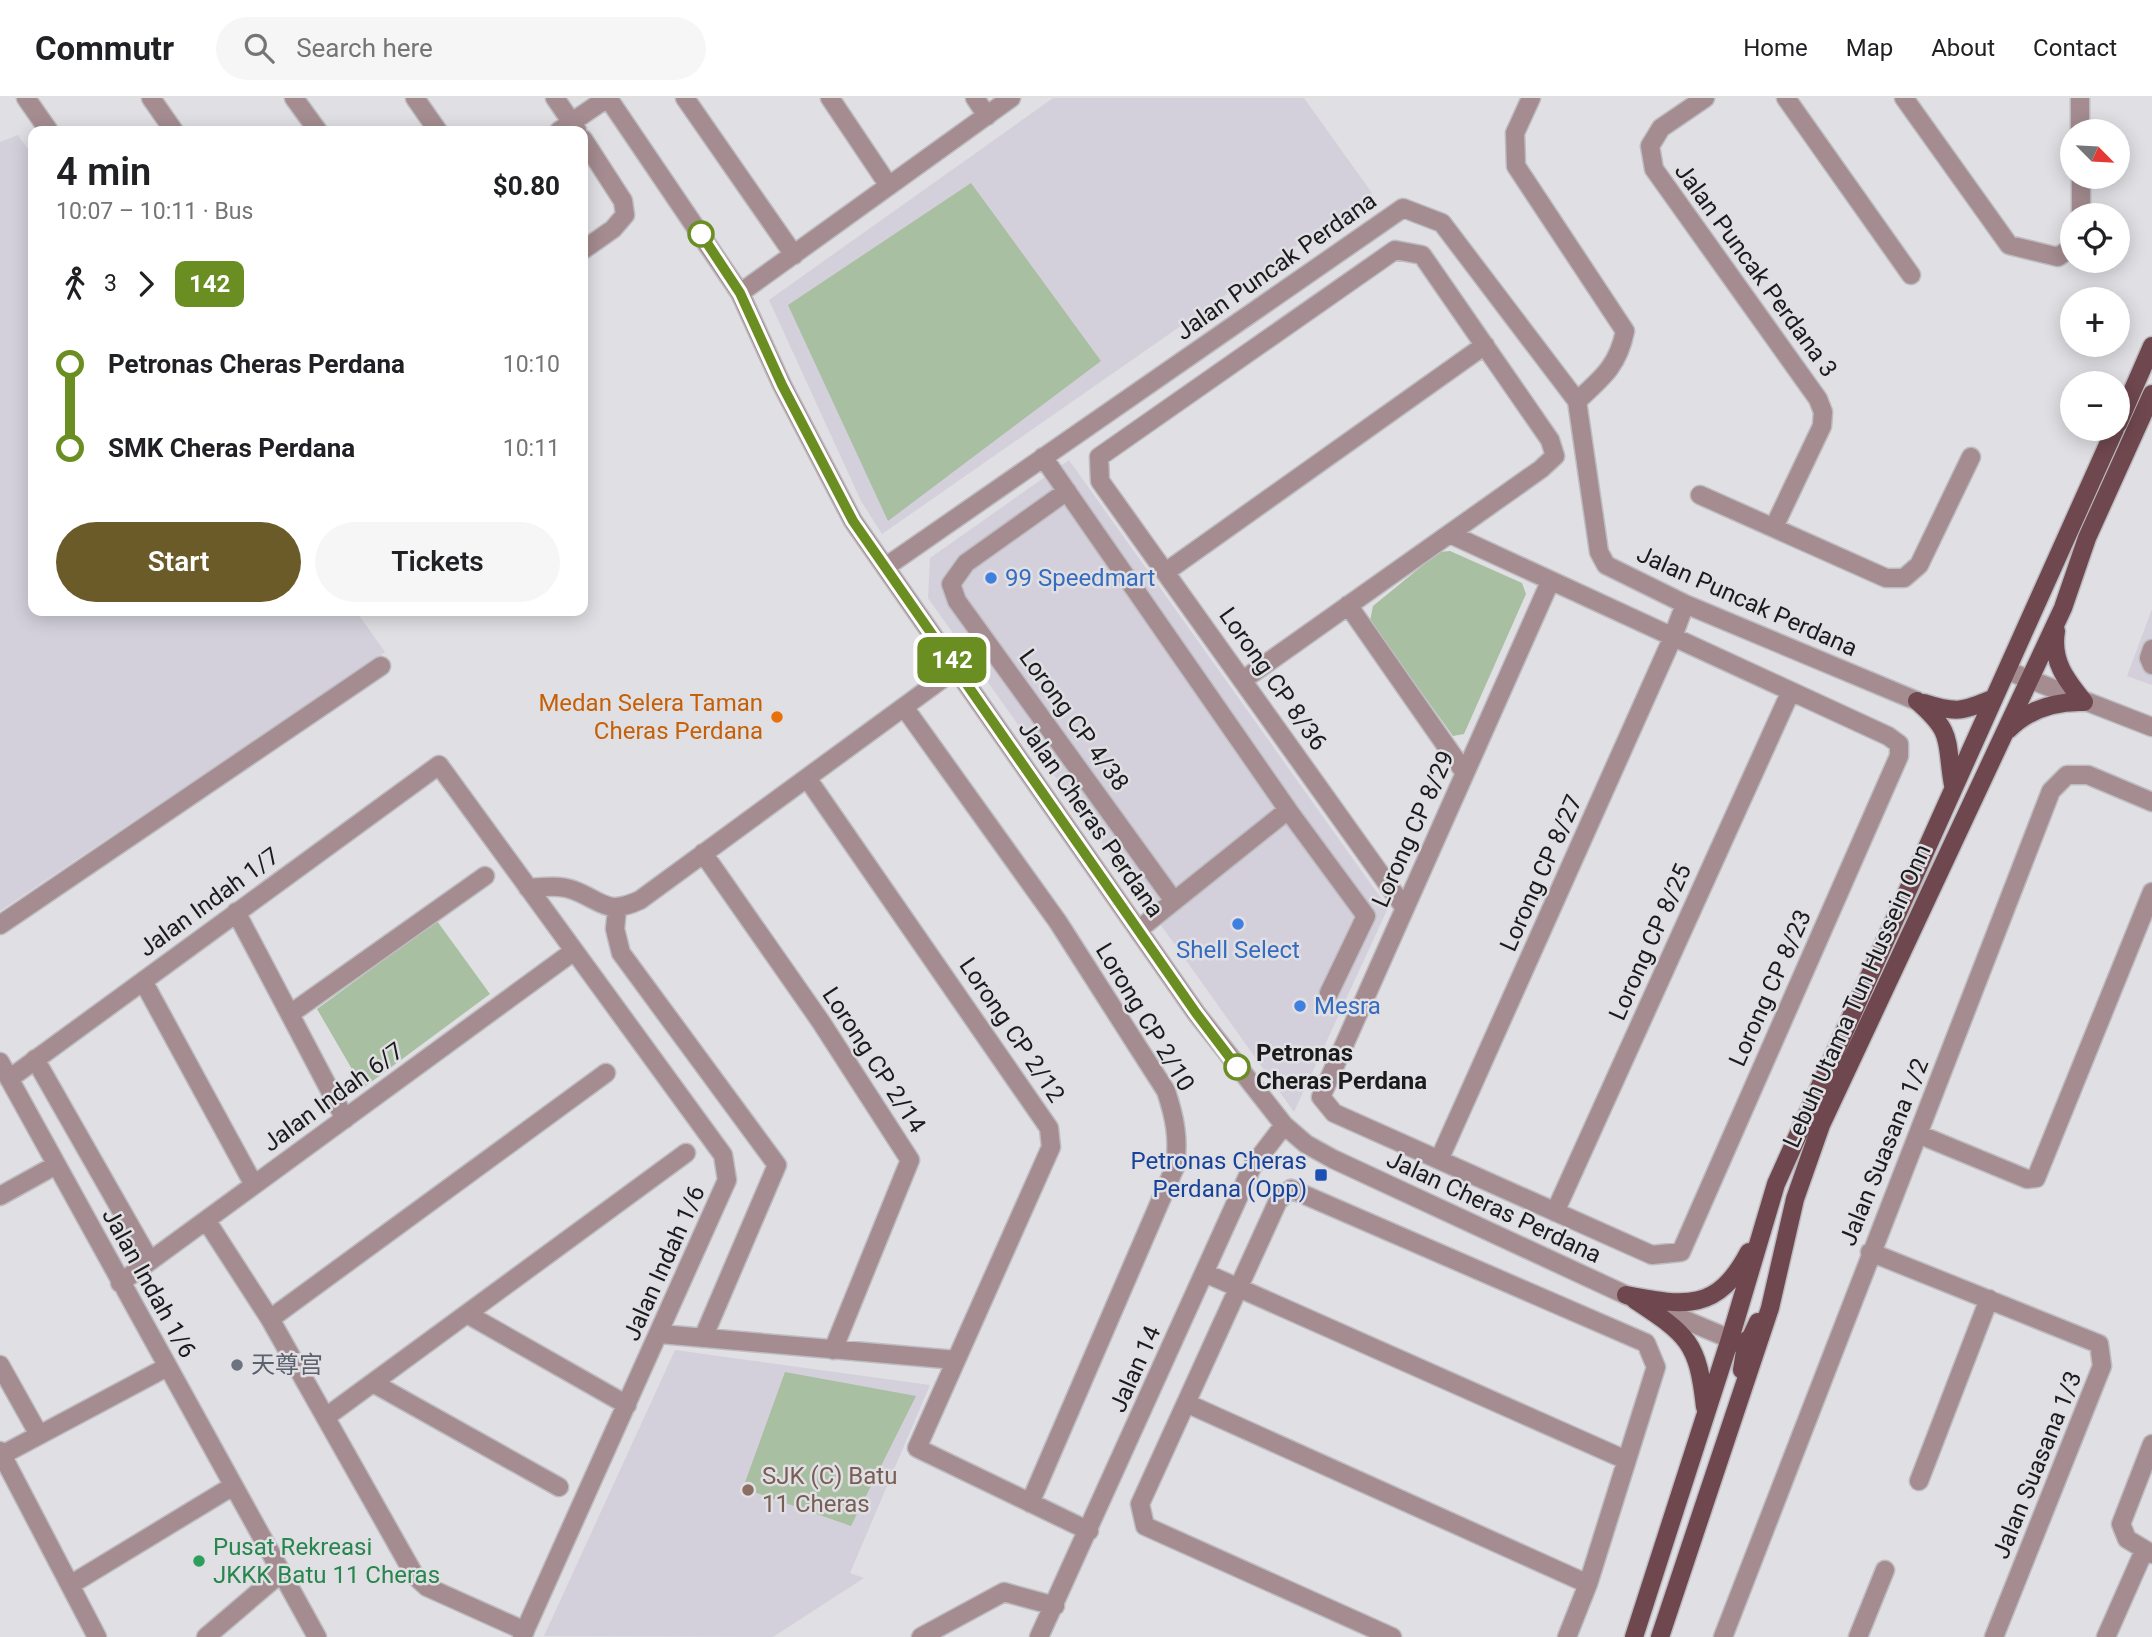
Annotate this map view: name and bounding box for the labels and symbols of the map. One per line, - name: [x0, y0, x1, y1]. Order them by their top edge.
- north arrow: [2060, 119, 2130, 189]
- street label: Jalan Puncak Perdana 3: [1669, 158, 1843, 382]
- street label: Jalan Puncak Perdana: [1170, 186, 1382, 346]
- unlabelled marker: [688, 221, 714, 247]
- street label: Jalan Puncak Perdana: [1632, 540, 1862, 662]
- place label: 99 Speedmart: [1005, 564, 1155, 592]
- marker: 99 Speedmart: [983, 570, 999, 586]
- street label: Lorong CP 8/36: [1213, 602, 1333, 756]
- line badge: 142: [912, 637, 992, 683]
- street label: Lorong CP 4/38: [1013, 644, 1135, 796]
- place label: Medan Selera Taman Cheras Perdana: [538, 689, 763, 745]
- marker: Medan Selera Taman Cheras Perdana: [769, 709, 785, 725]
- street label: Jalan Cheras Perdana: [1013, 715, 1169, 923]
- street label: Lorong CP 8/29: [1366, 747, 1460, 911]
- street label: Lorong CP 8/27: [1494, 791, 1588, 955]
- street label: Lebuh Utama Tun Hussein Onn: [1777, 840, 1937, 1152]
- street label: Jalan Indah 1/7: [133, 842, 285, 962]
- street label: Lorong CP 8/25: [1603, 860, 1697, 1024]
- street label: Lorong CP 8/23: [1723, 906, 1817, 1070]
- marker: Shell Select: [1230, 916, 1246, 932]
- place label: Shell Select: [1176, 936, 1300, 964]
- street label: Lorong CP 2/10: [1090, 938, 1200, 1096]
- street label: Lorong CP 2/12: [953, 953, 1071, 1107]
- street label: Lorong CP 2/14: [817, 982, 931, 1138]
- place label: Mesra: [1314, 992, 1381, 1020]
- marker: Mesra: [1292, 998, 1308, 1014]
- street label: Jalan Indah 6/7: [257, 1037, 409, 1157]
- place label: Petronas Cheras Perdana: [1256, 1039, 1427, 1095]
- marker: Petronas Cheras Perdana: [1224, 1054, 1250, 1080]
- street label: Jalan Suasana 1/2: [1834, 1054, 1934, 1250]
- street label: Jalan Cheras Perdana: [1382, 1145, 1606, 1269]
- place label: Petronas Cheras Perdana (Opp): [1131, 1147, 1307, 1203]
- marker: Petronas Cheras Perdana (Opp): [1313, 1167, 1329, 1183]
- street label: Jalan Indah 1/6: [617, 1181, 711, 1345]
- street label: Jalan Indah 1/6: [96, 1203, 202, 1363]
- street label: Jalan 14: [1104, 1322, 1166, 1416]
- place label: 天尊宫: [251, 1351, 323, 1379]
- marker: 天尊宫: [229, 1357, 245, 1373]
- street label: Jalan Suasana 1/3: [1987, 1367, 2087, 1563]
- place label: SJK (C) Batu 11 Cheras: [762, 1462, 897, 1518]
- marker: SJK (C) Batu 11 Cheras: [740, 1482, 756, 1498]
- place label: Pusat Rekreasi JKKK Batu 11 Cheras: [213, 1533, 440, 1589]
- marker: Pusat Rekreasi JKKK Batu 11 Cheras: [191, 1553, 207, 1569]

